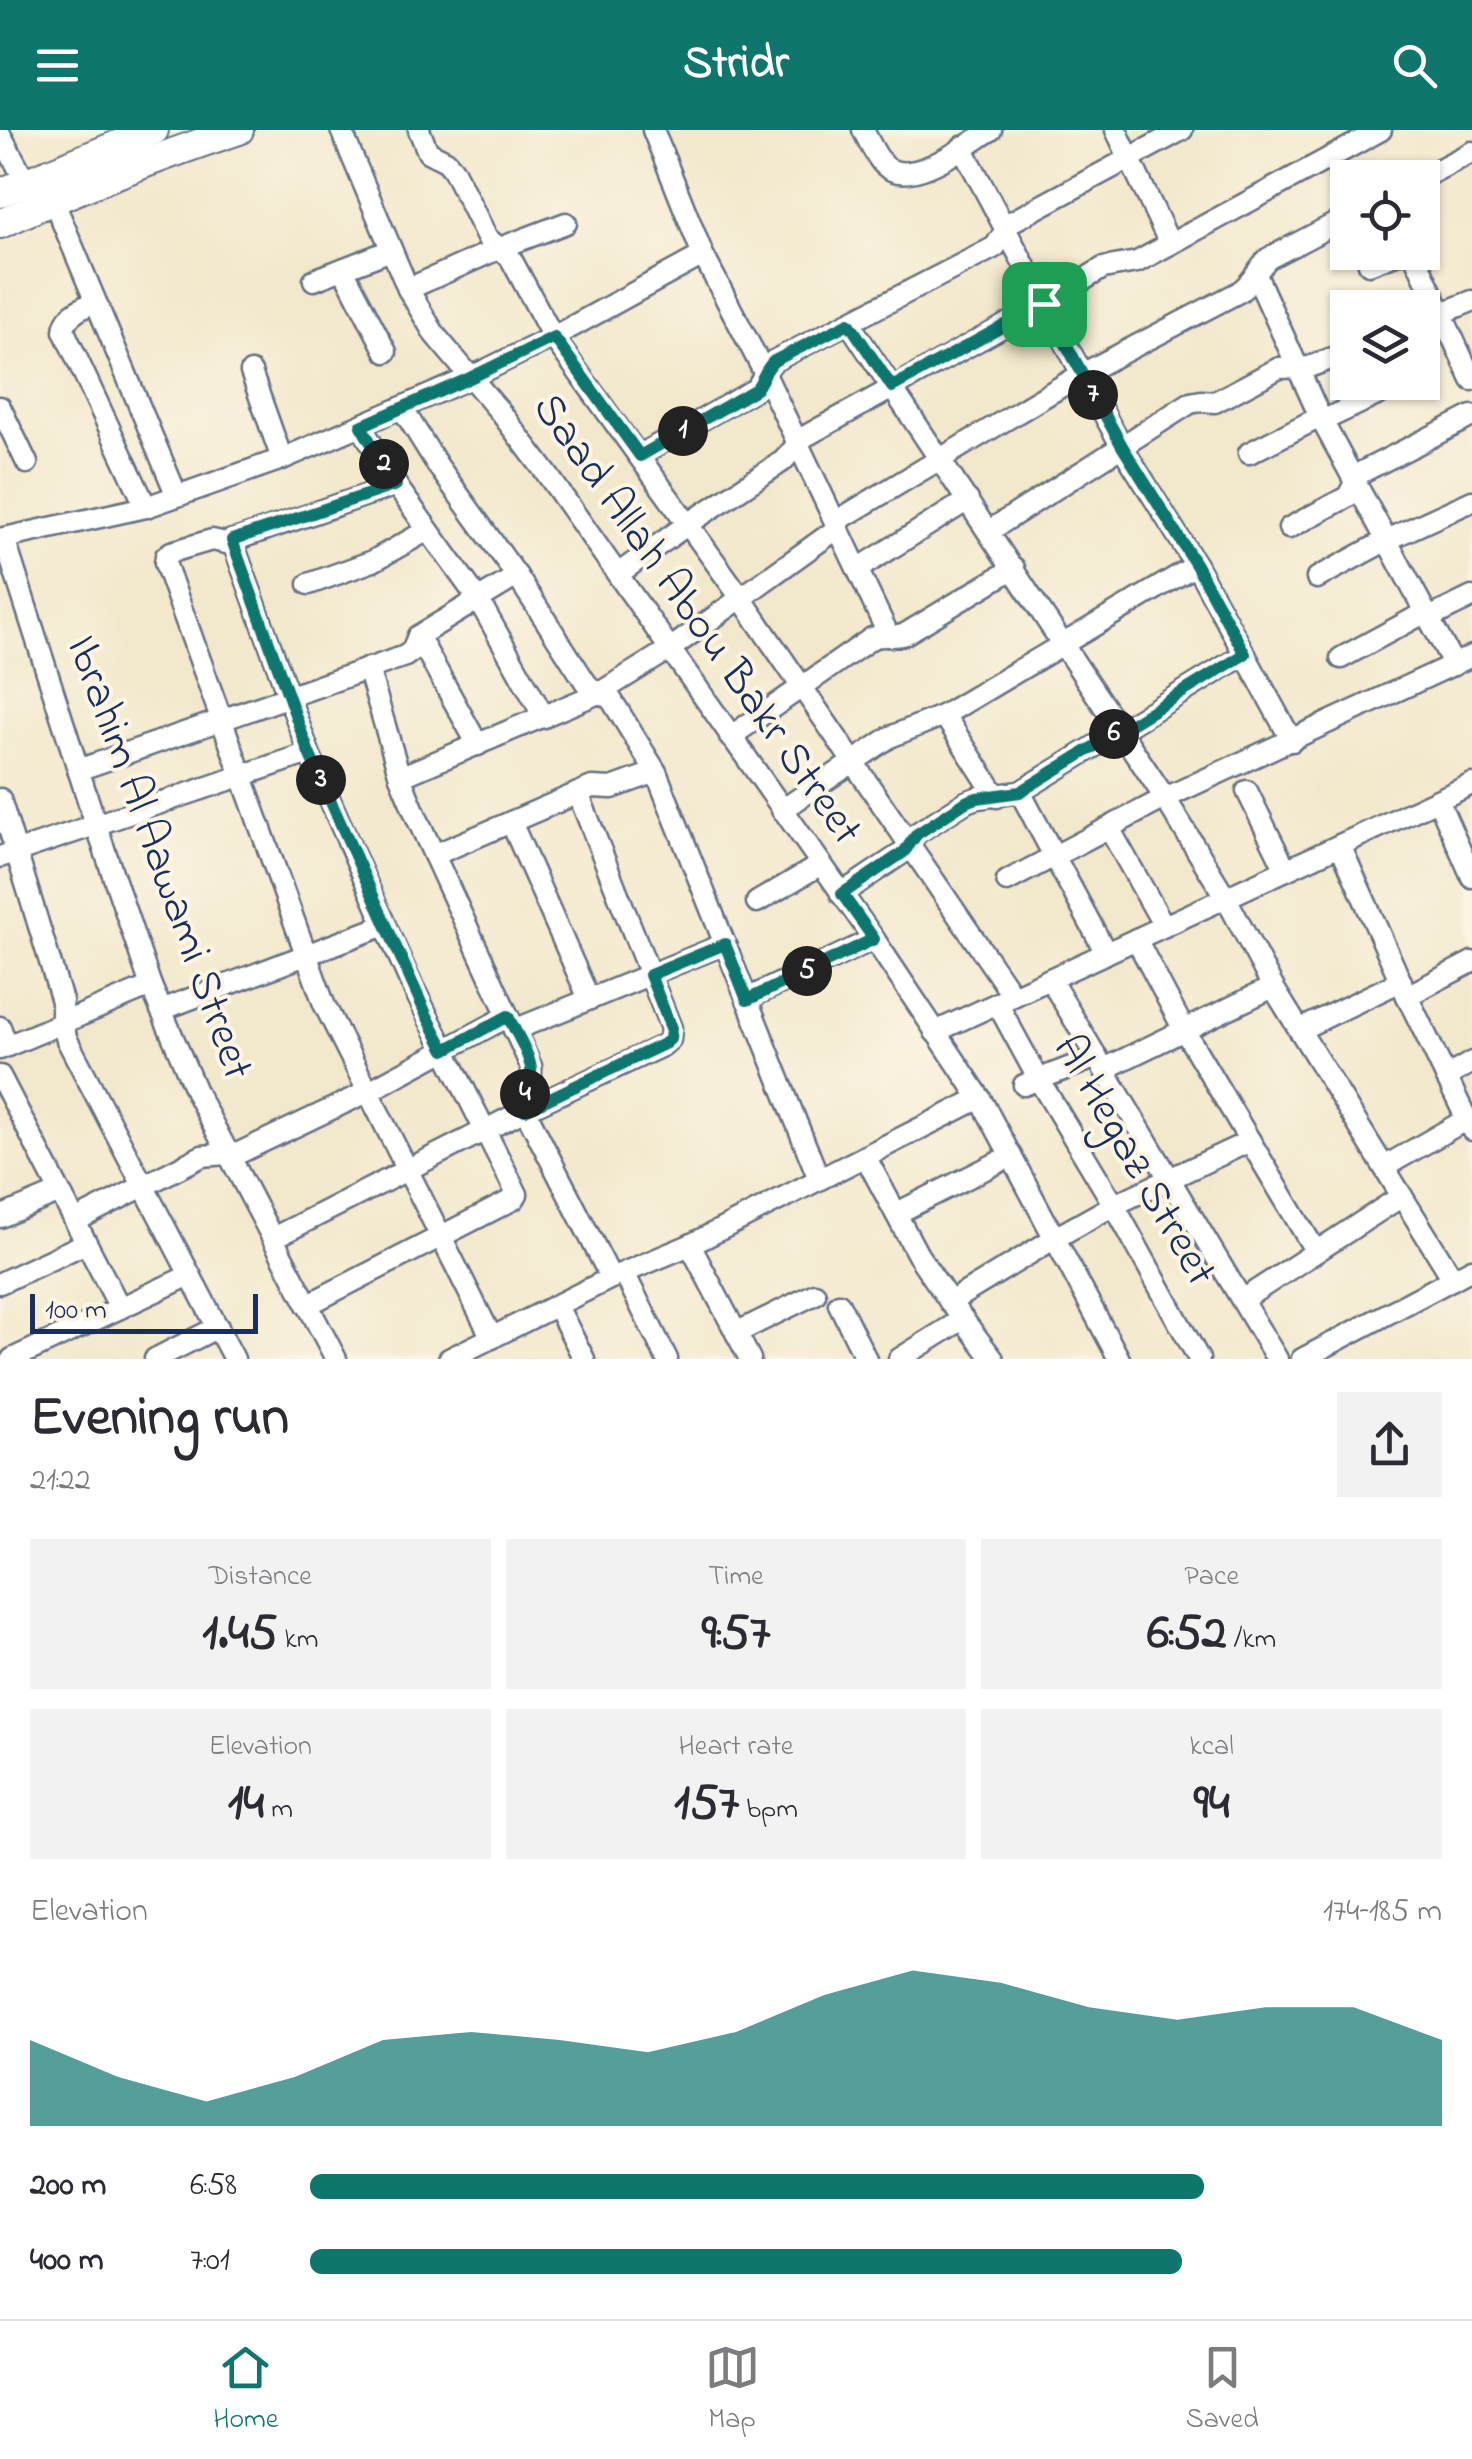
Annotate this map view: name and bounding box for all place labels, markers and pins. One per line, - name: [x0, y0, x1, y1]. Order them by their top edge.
- pin: [1002, 262, 1087, 347]
- pin: 7: [1068, 370, 1118, 420]
- pin: 1: [658, 406, 708, 456]
- pin: 2: [359, 439, 409, 489]
- pin: 6: [1089, 709, 1139, 759]
- pin: 3: [296, 755, 346, 805]
- pin: 5: [782, 946, 832, 996]
- pin: 4: [500, 1069, 550, 1119]

